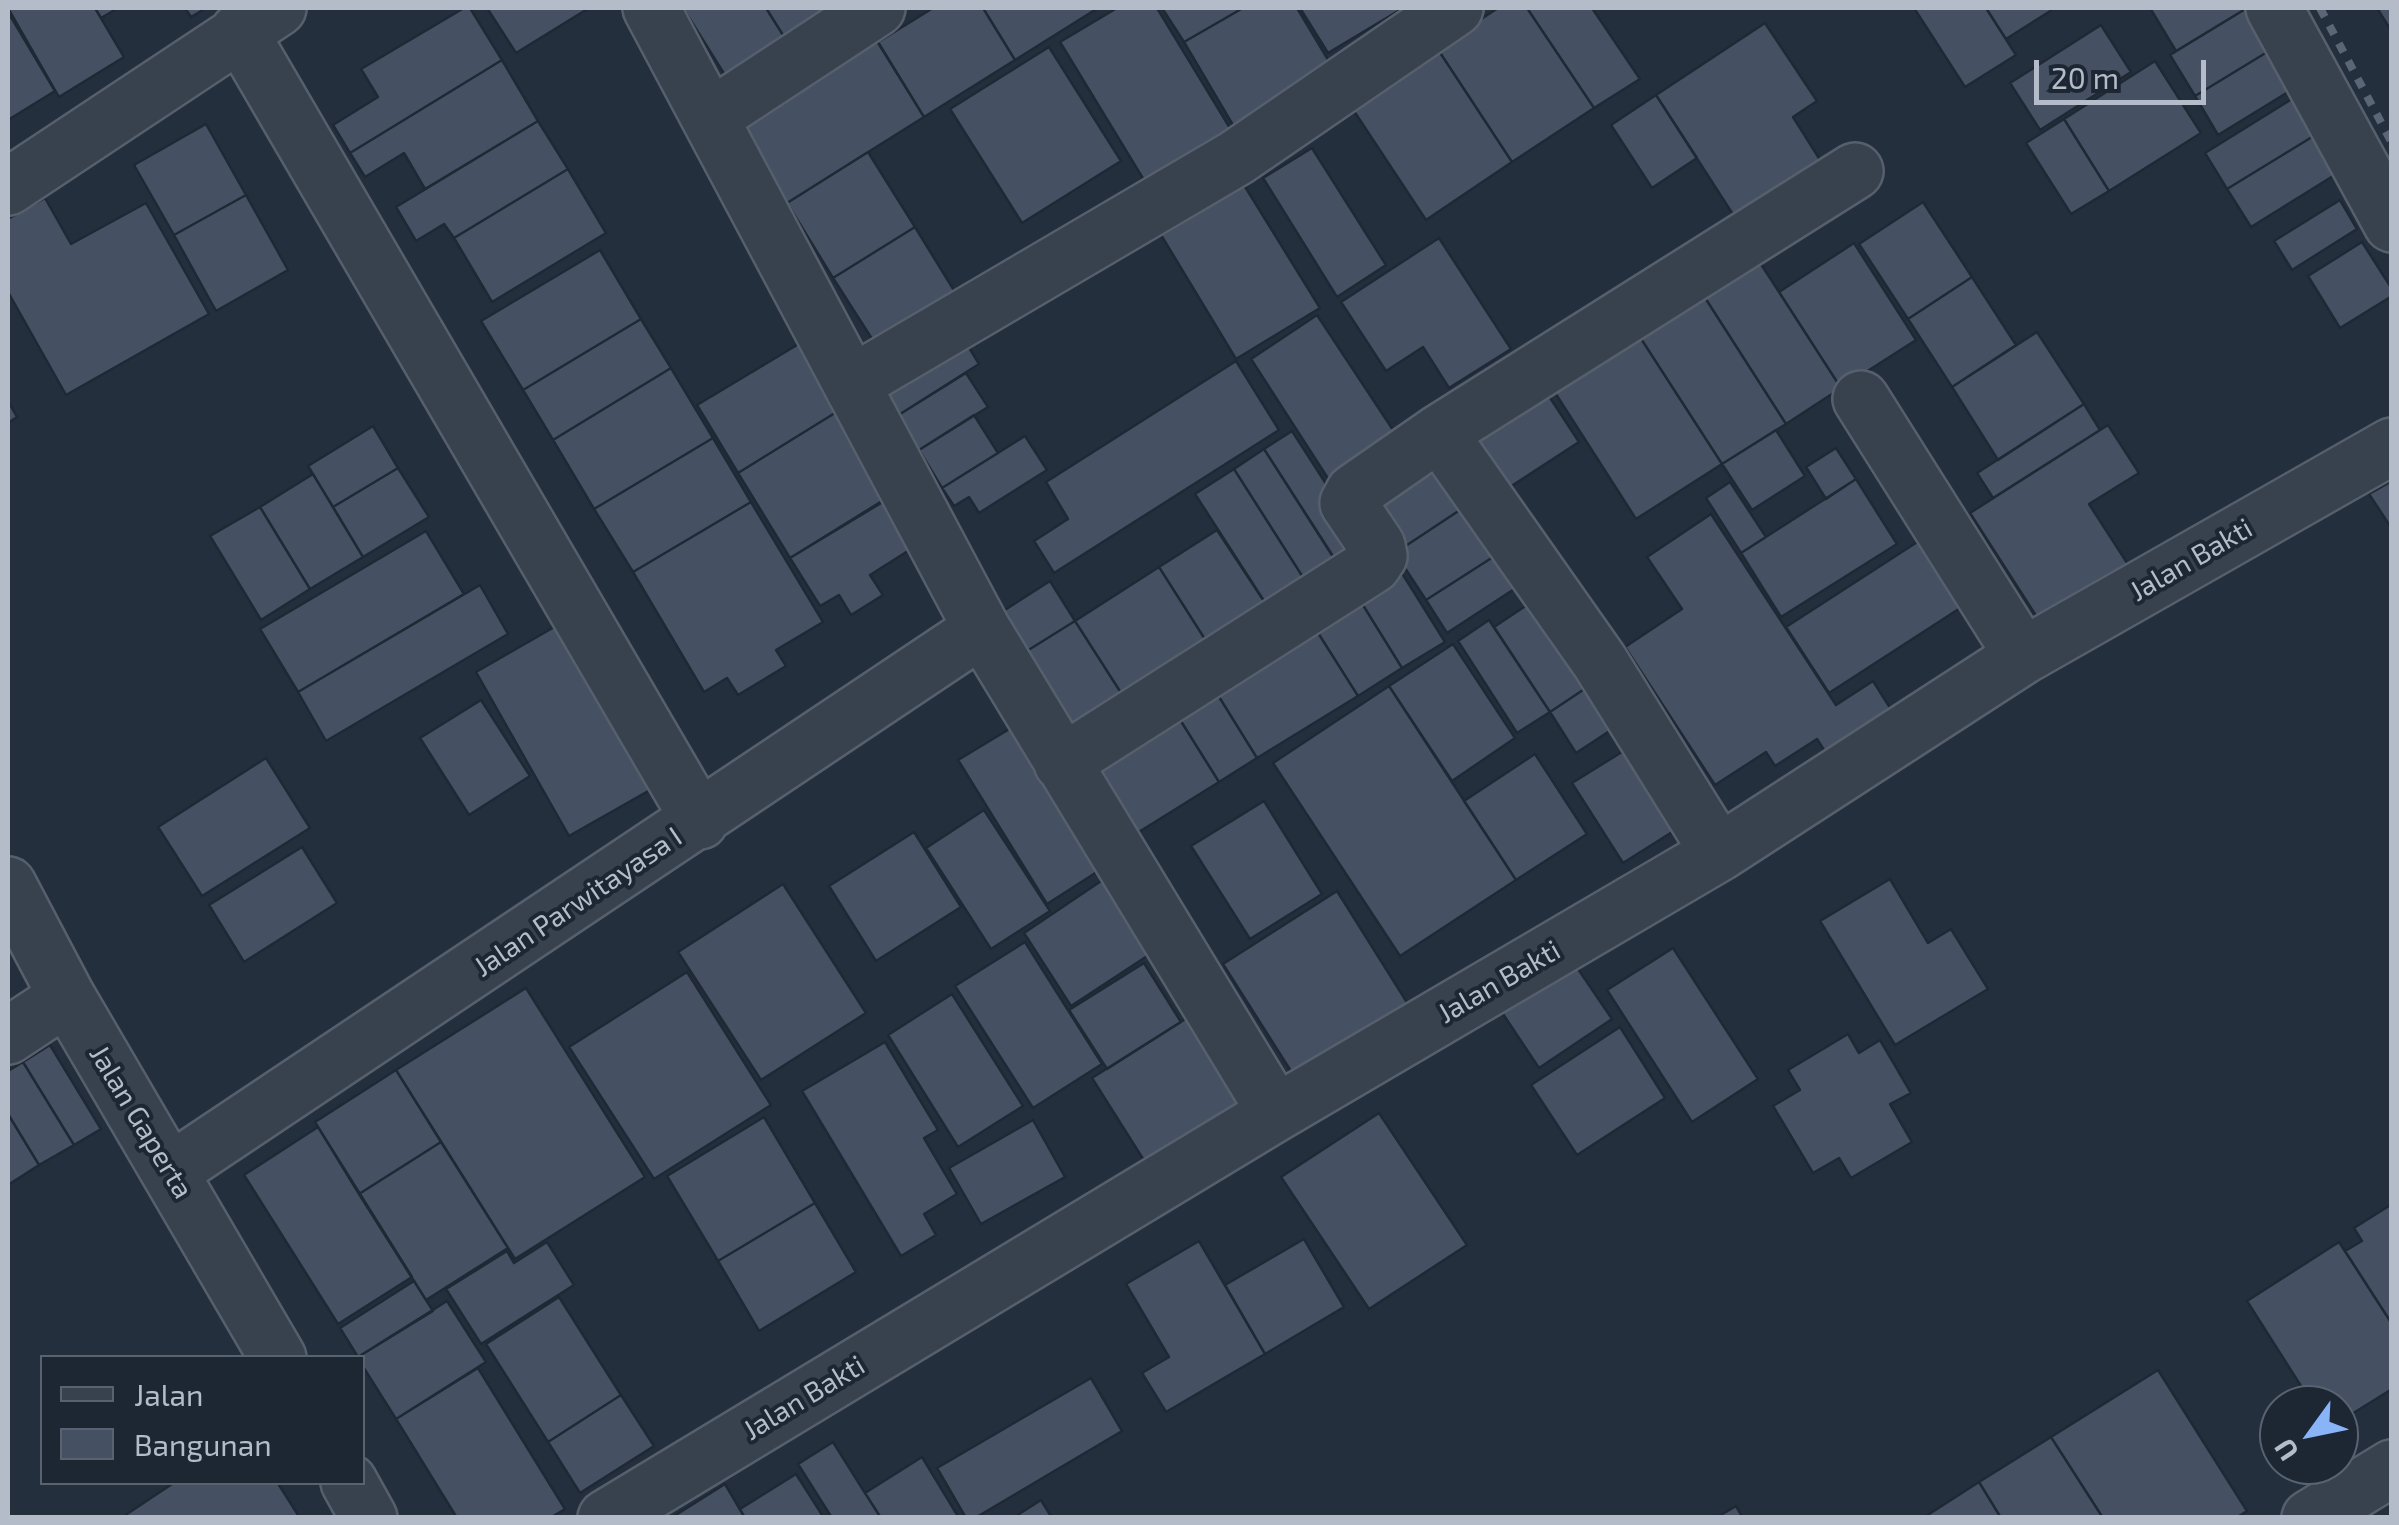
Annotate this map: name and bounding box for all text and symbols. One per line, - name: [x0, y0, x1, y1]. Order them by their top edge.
- scale bar: [2039, 40, 2212, 102]
- text: 20 m: [2051, 59, 2119, 95]
- street label: Jalan Bakti: [2124, 512, 2258, 608]
- street label: Jalan Parwitayasa I: [468, 820, 688, 984]
- street label: Jalan Bakti: [1432, 934, 1566, 1030]
- street label: Jalan Gaperta: [82, 1039, 200, 1205]
- street label: Jalan Bakti: [737, 1349, 871, 1447]
- legend: [40, 1355, 365, 1485]
- text: Jalan: [134, 1376, 203, 1412]
- north arrow: [2259, 1385, 2359, 1485]
- text: Bangunan: [134, 1426, 272, 1462]
- text: U: [2266, 1433, 2305, 1468]

